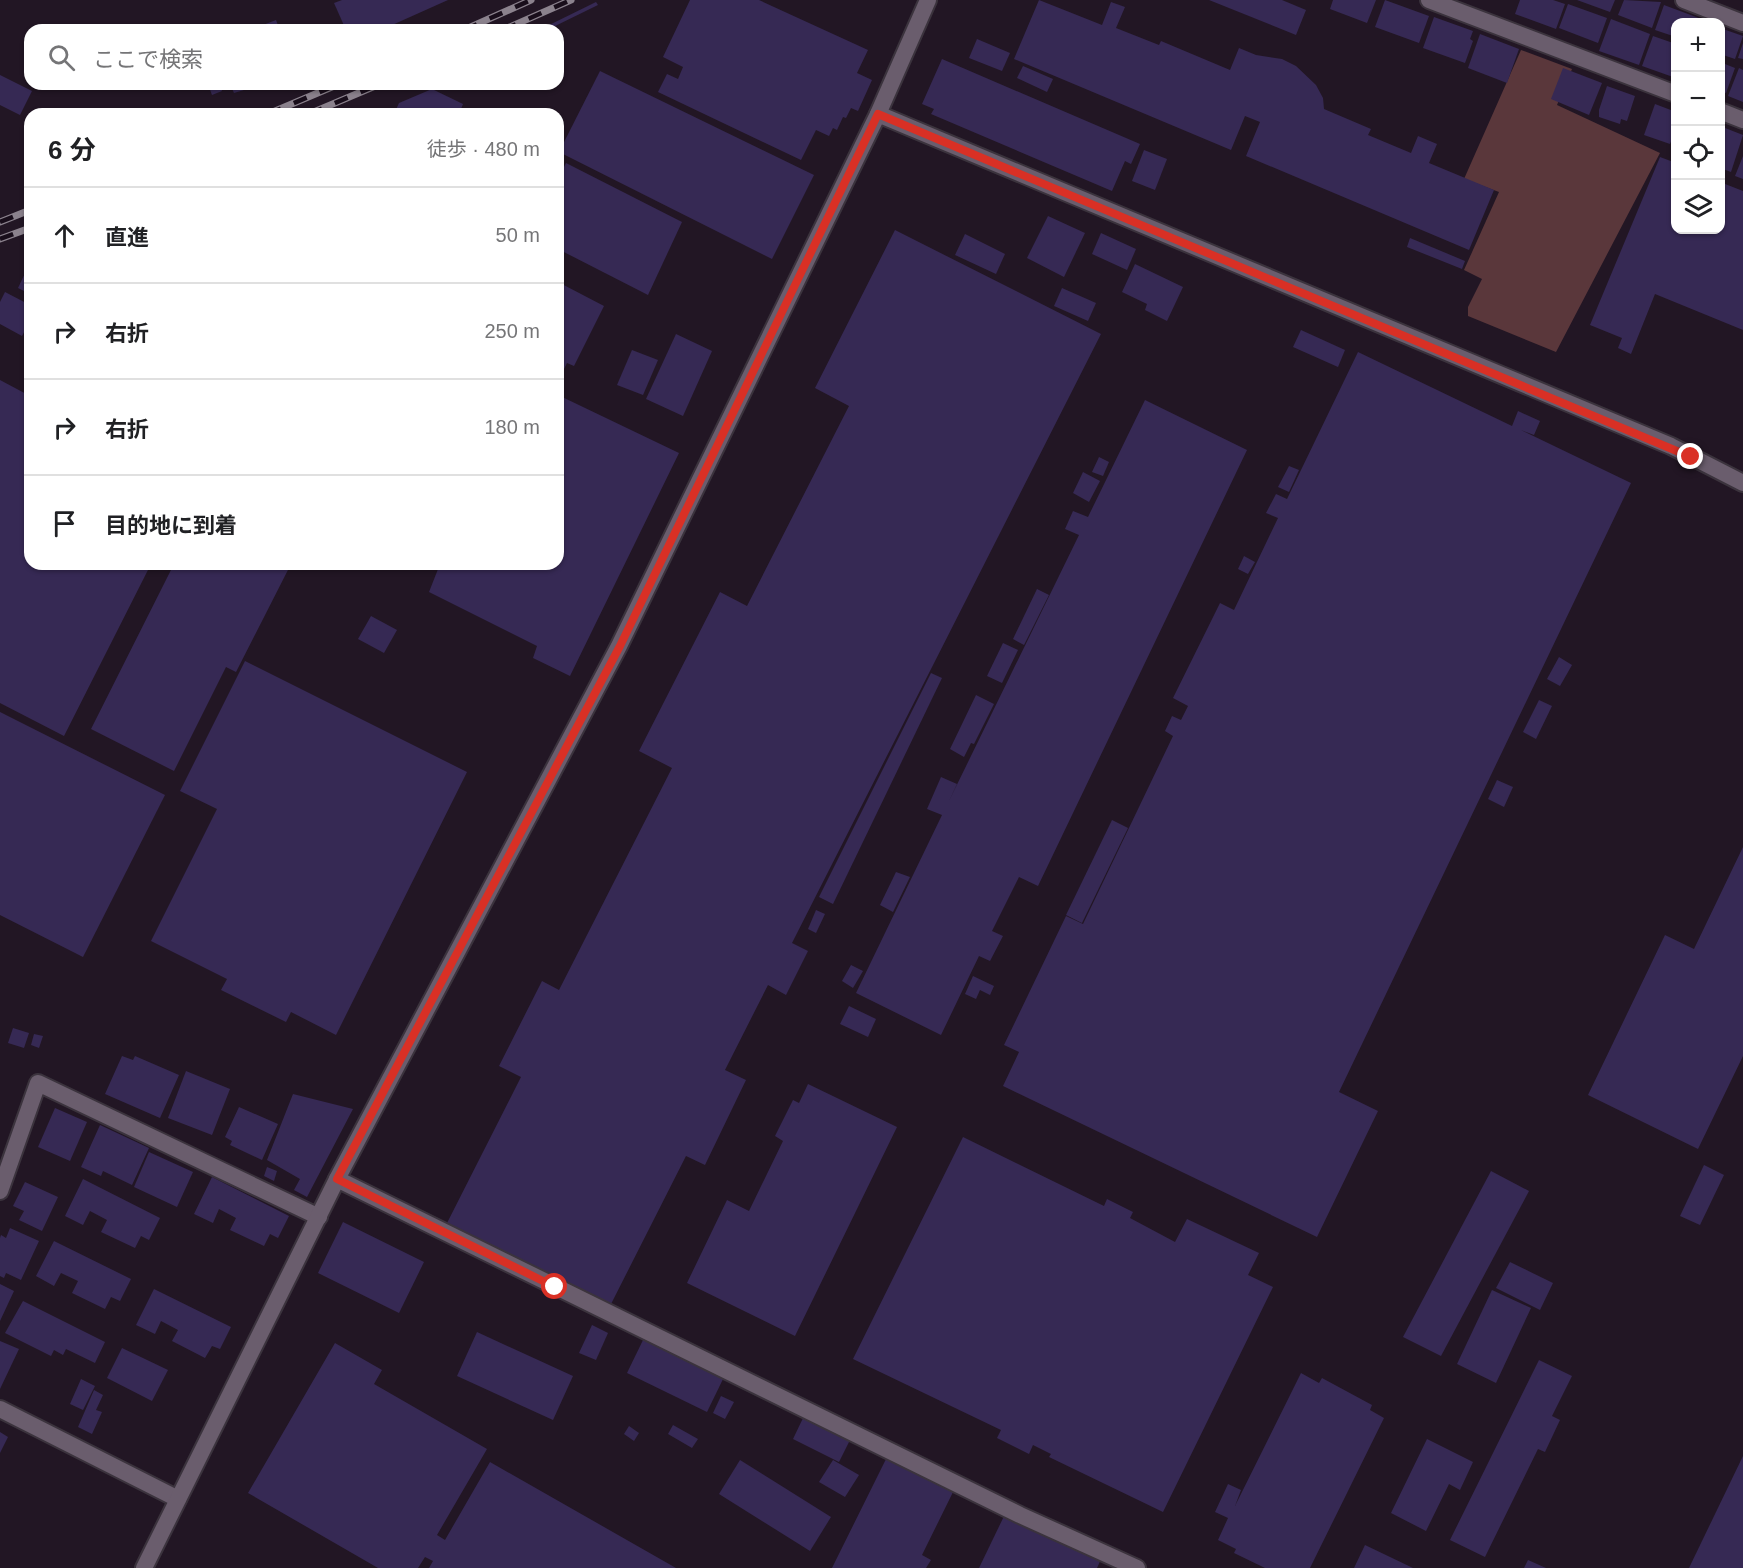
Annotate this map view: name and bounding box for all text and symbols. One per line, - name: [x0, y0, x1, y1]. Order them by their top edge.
- map controls: [1671, 18, 1725, 234]
- button: +: [1671, 18, 1725, 72]
- search box: [24, 24, 564, 90]
- icon: search: [45, 41, 78, 74]
- text: ここで検索: [93, 47, 203, 72]
- button: −: [1671, 72, 1725, 126]
- button: locate: [1671, 126, 1725, 180]
- text: 6 分: [48, 135, 96, 165]
- text: 徒歩 · 480 m: [427, 138, 540, 160]
- button: layers: [1671, 180, 1725, 234]
- icon: ahead: [48, 219, 81, 252]
- text: 50 m: [496, 224, 540, 246]
- text: 直進: [105, 225, 149, 250]
- icon: right: [48, 315, 81, 348]
- text: 250 m: [484, 320, 540, 342]
- text: 右折: [105, 321, 149, 346]
- icon: right: [48, 411, 81, 444]
- text: 180 m: [484, 416, 540, 438]
- text: 右折: [105, 417, 149, 442]
- route end: [1677, 443, 1703, 469]
- icon: arrive: [48, 507, 81, 540]
- text: 目的地に到着: [105, 513, 237, 538]
- route start: [541, 1273, 567, 1299]

